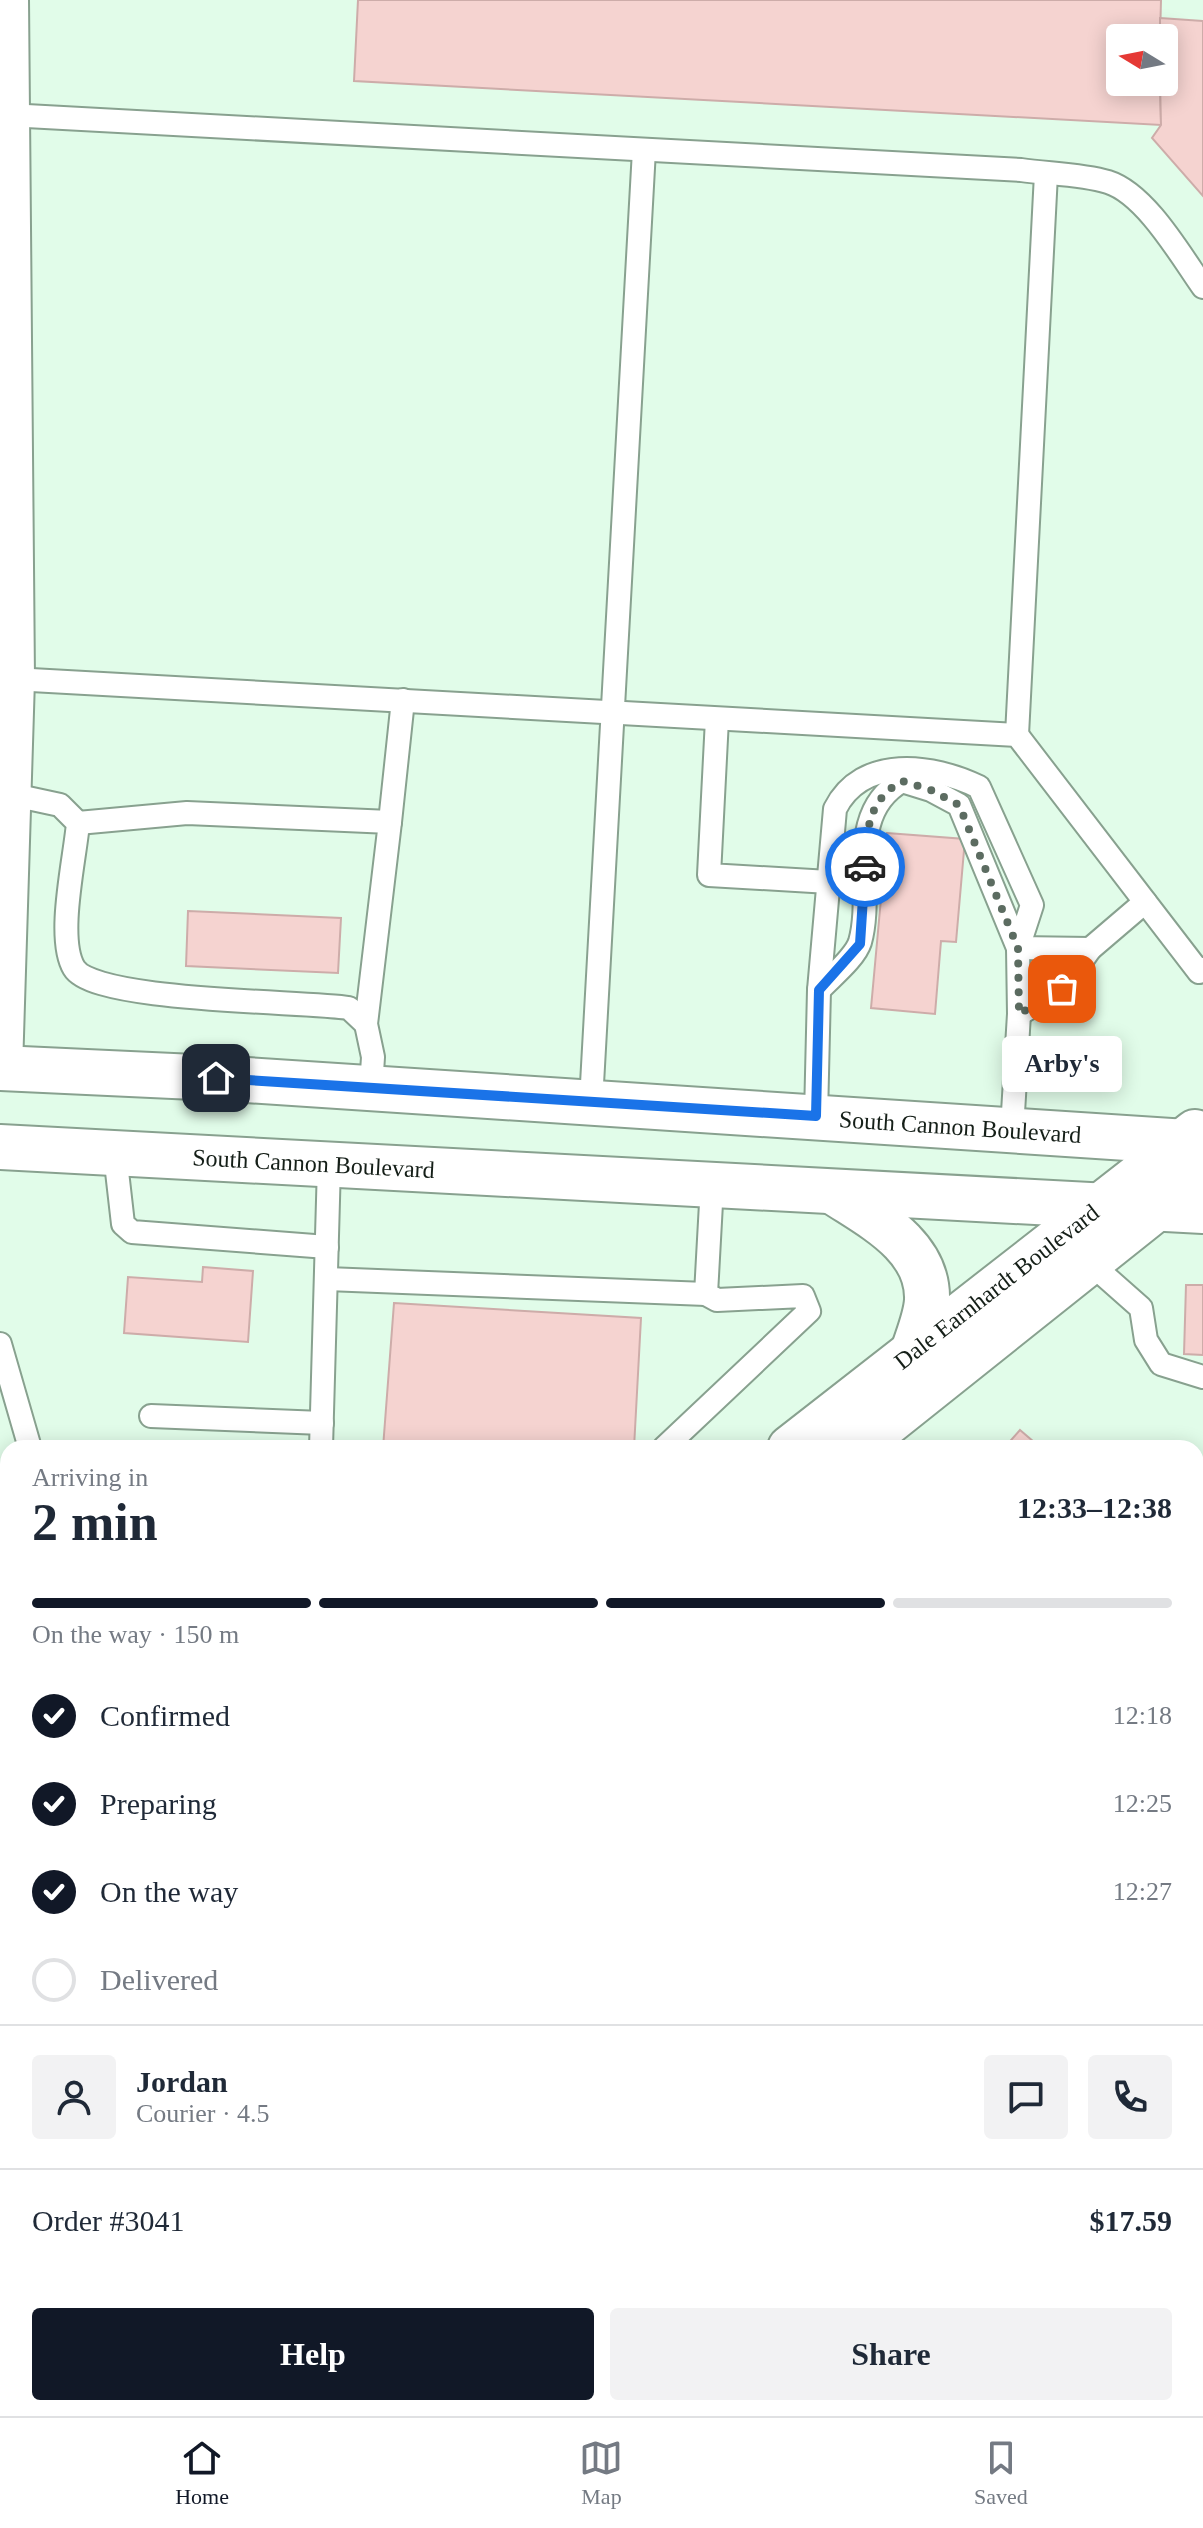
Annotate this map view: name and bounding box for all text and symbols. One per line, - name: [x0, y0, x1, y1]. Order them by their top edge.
- north arrow: [1106, 24, 1178, 96]
- map controls: [1106, 24, 1178, 96]
- courier: [825, 827, 905, 907]
- icon: car: [843, 845, 887, 889]
- pin: [1028, 955, 1096, 1023]
- icon: bag: [1040, 967, 1084, 1011]
- callout: Arby's: [1002, 1037, 1122, 1093]
- pin: [182, 1044, 250, 1112]
- text: Arby's: [1024, 1049, 1100, 1078]
- icon: home: [194, 1056, 238, 1100]
- street label: South Cannon Boulevard: [838, 1106, 1082, 1148]
- street label: South Cannon Boulevard: [192, 1144, 435, 1183]
- street label: Dale Earnhardt Boulevard: [889, 1199, 1104, 1375]
- text: Arriving in: [32, 1463, 148, 1492]
- text: 12:33–12:38: [1017, 1491, 1172, 1524]
- text: 2 min: [32, 1494, 158, 1551]
- text: On the way · 150 m: [32, 1620, 239, 1649]
- icon: check: [32, 1694, 76, 1738]
- text: Confirmed: [100, 1699, 230, 1732]
- text: 12:18: [1113, 1701, 1172, 1730]
- icon: check: [32, 1782, 76, 1826]
- text: Preparing: [100, 1787, 217, 1820]
- text: 12:25: [1113, 1789, 1172, 1818]
- icon: check: [32, 1870, 76, 1914]
- text: On the way: [100, 1875, 238, 1908]
- text: 12:27: [1113, 1877, 1172, 1906]
- text: Delivered: [100, 1963, 218, 1996]
- button: person: [32, 2055, 116, 2139]
- button: chat: [984, 2055, 1068, 2139]
- button: phone: [1088, 2055, 1172, 2139]
- text: Jordan: [136, 2065, 228, 2098]
- text: Courier · 4.5: [136, 2099, 270, 2128]
- text: Order #3041: [32, 2204, 184, 2237]
- text: $17.59: [1090, 2204, 1172, 2237]
- button: Help: [32, 2308, 594, 2400]
- button: Share: [610, 2308, 1172, 2400]
- tab: Home: [175, 2436, 229, 2510]
- tab: Map: [579, 2436, 623, 2510]
- tab: Saved: [974, 2436, 1028, 2510]

